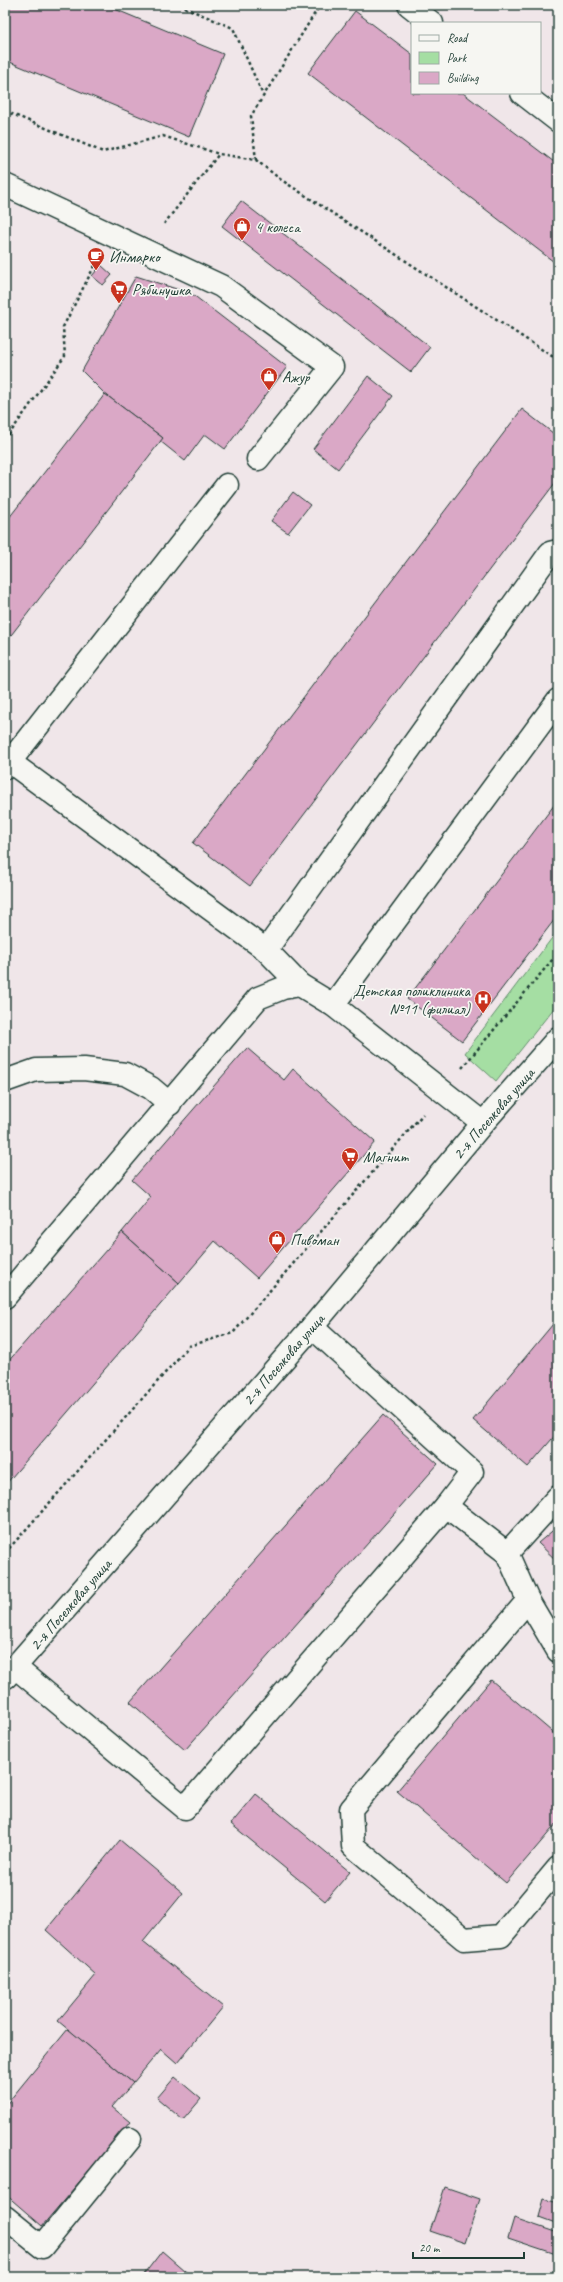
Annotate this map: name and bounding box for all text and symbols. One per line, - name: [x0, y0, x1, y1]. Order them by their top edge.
- legend: [411, 22, 541, 94]
- text: Road: [447, 30, 469, 46]
- text: Park: [447, 50, 468, 66]
- text: Building: [447, 70, 479, 86]
- shop icon: 4 колеса: [232, 216, 252, 241]
- place label: 4 колеса: [255, 217, 301, 237]
- cafe icon: Инмарко: [86, 246, 106, 271]
- place label: Инмарко: [109, 247, 162, 267]
- supermarket icon: Рябинушка: [109, 279, 129, 304]
- place label: Рябинушка: [132, 280, 192, 300]
- shop icon: Ажур: [259, 366, 279, 391]
- place label: Ажур: [282, 367, 311, 387]
- place label: Детская поликлиника №11 (филиал): [353, 981, 472, 1019]
- hospital icon: Детская поликлиника №11 (филиал): [473, 989, 493, 1014]
- street label: 2-я Поселковая улица: [448, 1063, 540, 1164]
- supermarket icon: Магнит: [340, 1146, 360, 1171]
- place label: Магнит: [363, 1147, 410, 1167]
- shop icon: Пивоман: [267, 1229, 287, 1254]
- place label: Пивоман: [290, 1230, 340, 1250]
- street label: 2-я Поселковая улица: [238, 1309, 330, 1410]
- street label: 2-я Поселковая улица: [25, 1554, 117, 1655]
- scale bar: [413, 2234, 524, 2260]
- text: 20 m: [419, 2240, 441, 2256]

